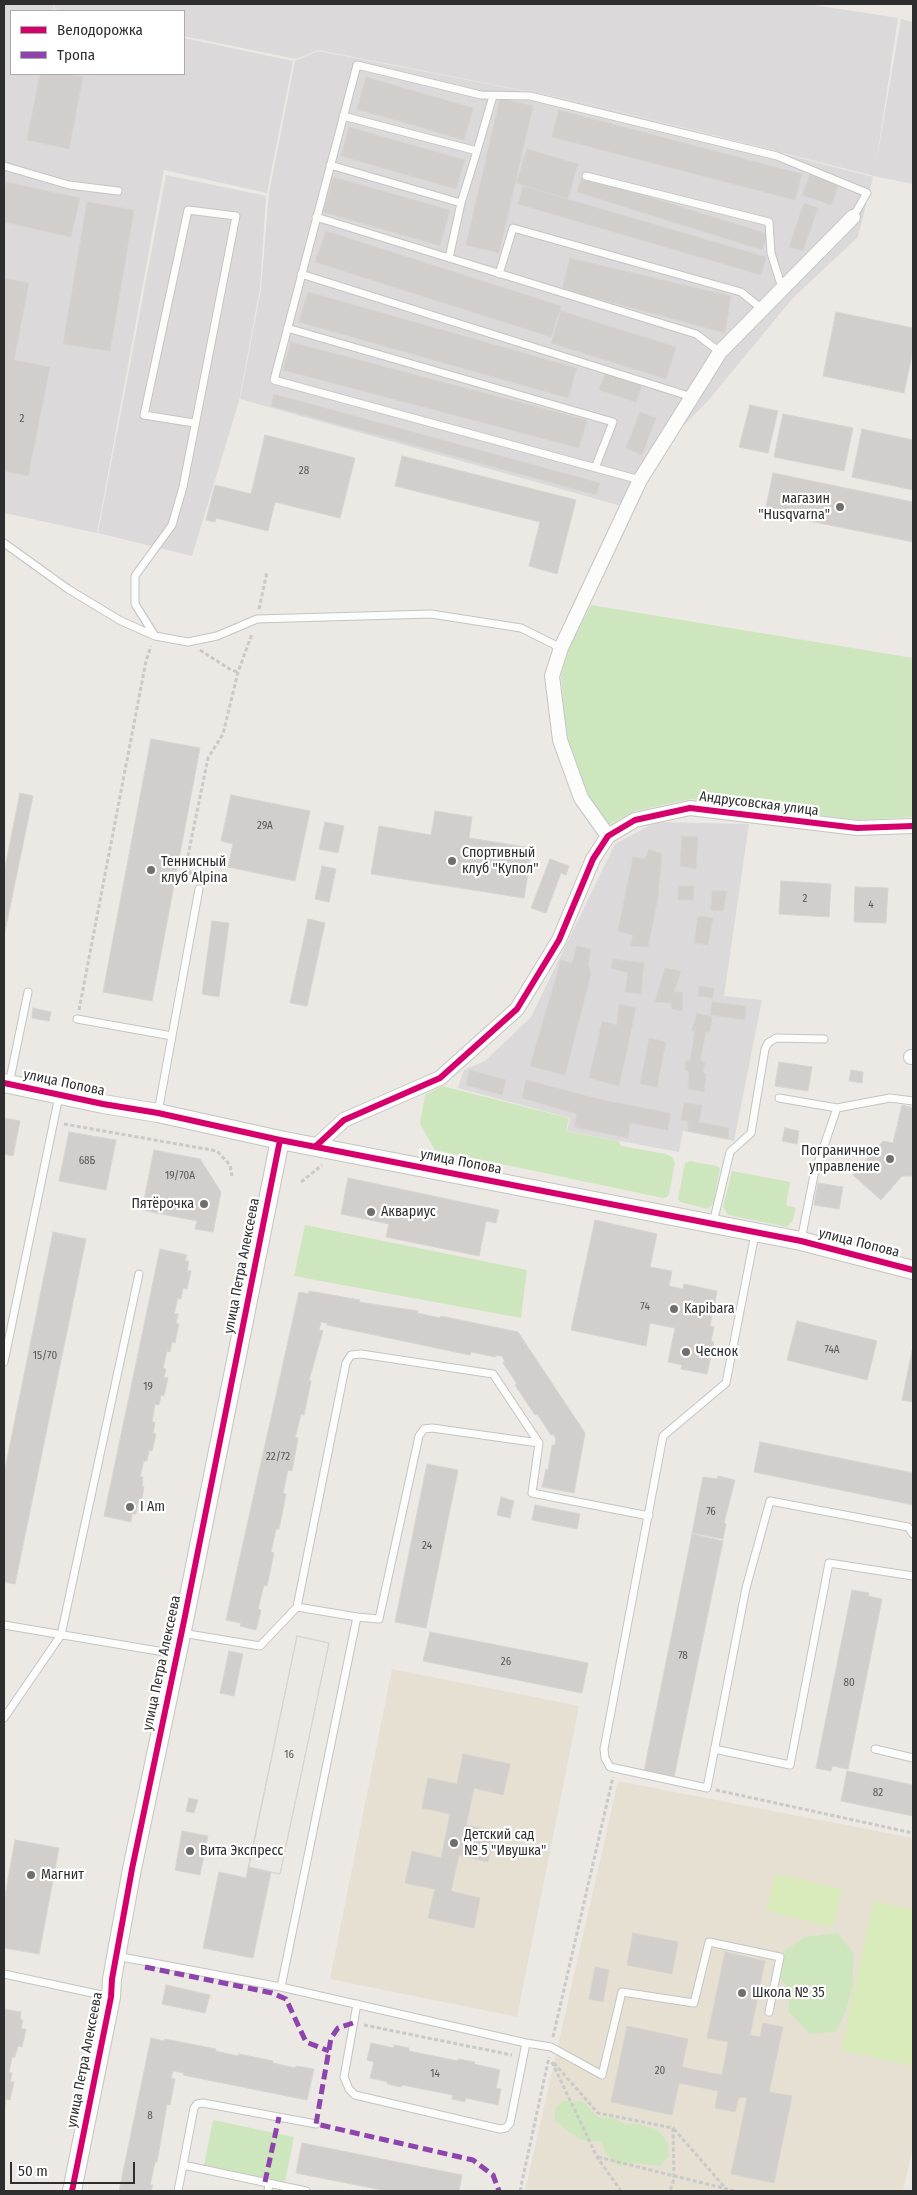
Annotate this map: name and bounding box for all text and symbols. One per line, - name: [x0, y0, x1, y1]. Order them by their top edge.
- legend: [10, 10, 185, 75]
- text: Велодорожка: [57, 21, 143, 39]
- text: Тропа: [57, 46, 95, 64]
- house number: 2: [20, 412, 24, 426]
- house number: 28: [299, 464, 309, 478]
- place label: магазин "Husqvarna": [758, 491, 830, 524]
- marker: магазин "Husqvarna": [834, 501, 846, 513]
- street label: Андрусовская улица: [698, 788, 820, 820]
- house number: 29А: [257, 819, 273, 833]
- place label: Спортивный клуб "Купол": [462, 845, 539, 878]
- place label: Теннисный клуб Alpina: [161, 854, 228, 886]
- marker: Спортивный клуб "Купол": [446, 855, 458, 867]
- marker: Теннисный клуб Alpina: [145, 864, 157, 876]
- house number: 2: [803, 892, 807, 906]
- house number: 4: [868, 898, 874, 912]
- street label: улица Попова: [22, 1066, 106, 1100]
- place label: Пограничное управление: [801, 1143, 880, 1176]
- street label: улица Попова: [419, 1146, 503, 1178]
- marker: Пограничное управление: [884, 1153, 896, 1165]
- house number: 68Б: [79, 1154, 95, 1168]
- house number: 19/70А: [165, 1169, 195, 1183]
- place label: Пятёрочка: [131, 1196, 194, 1212]
- street label: улица Петра Алексеева: [221, 1197, 263, 1335]
- marker: Пятёрочка: [198, 1198, 210, 1210]
- place label: Аквариус: [381, 1204, 436, 1220]
- marker: Аквариус: [365, 1206, 377, 1218]
- street label: улица Попова: [817, 1225, 901, 1261]
- house number: 74: [640, 1300, 650, 1314]
- place label: Kapibara: [684, 1301, 735, 1317]
- marker: Kapibara: [668, 1303, 680, 1315]
- house number: 74А: [824, 1343, 840, 1357]
- place label: Чеснок: [696, 1344, 738, 1360]
- marker: Чеснок: [680, 1346, 692, 1358]
- house number: 15/70: [33, 1349, 57, 1363]
- house number: 19: [143, 1380, 153, 1394]
- house number: 22/72: [266, 1450, 290, 1464]
- place label: I Am: [140, 1499, 165, 1515]
- marker: I Am: [124, 1501, 136, 1513]
- house number: 76: [706, 1505, 716, 1519]
- house number: 24: [422, 1539, 432, 1553]
- street label: улица Петра Алексеева: [139, 1594, 185, 1732]
- house number: 78: [678, 1649, 688, 1663]
- house number: 26: [501, 1655, 511, 1669]
- house number: 80: [843, 1676, 855, 1690]
- house number: 16: [284, 1748, 294, 1762]
- house number: 82: [873, 1786, 883, 1800]
- place label: Детский сад № 5 "Ивушка": [464, 1827, 546, 1860]
- marker: Детский сад № 5 "Ивушка": [448, 1837, 460, 1849]
- place label: Вита Экспресс: [200, 1843, 283, 1859]
- marker: Вита Экспресс: [184, 1845, 196, 1857]
- place label: Магнит: [41, 1867, 84, 1883]
- marker: Магнит: [25, 1869, 37, 1881]
- place label: Школа № 35: [752, 1985, 825, 2001]
- marker: Школа № 35: [736, 1987, 748, 1999]
- street label: улица Петра Алексеева: [64, 1991, 106, 2129]
- house number: 20: [655, 2064, 665, 2078]
- house number: 14: [430, 2067, 440, 2081]
- house number: 8: [147, 2109, 153, 2123]
- scale bar: [12, 2152, 138, 2184]
- text: 50 m: [18, 2162, 48, 2180]

